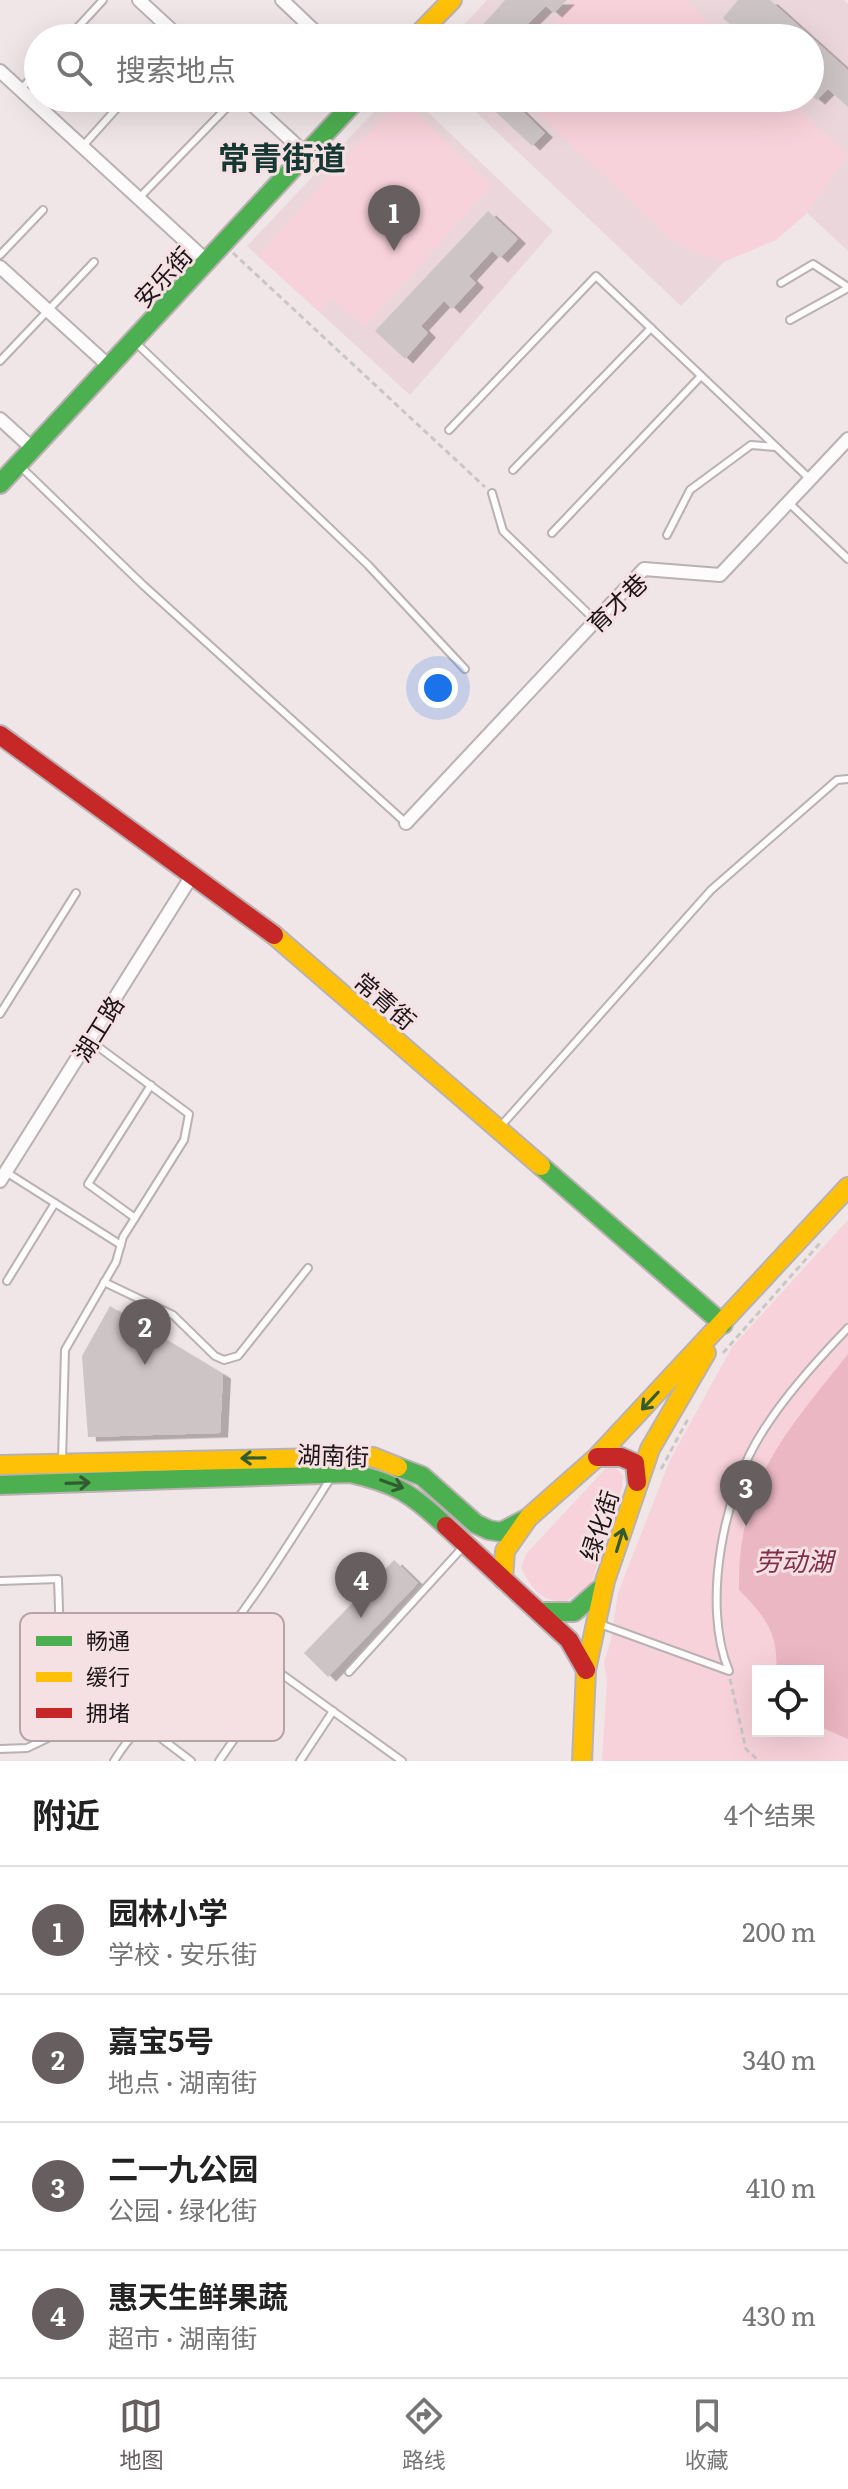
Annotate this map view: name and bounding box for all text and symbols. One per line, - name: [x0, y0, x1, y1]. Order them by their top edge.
- search box: [24, 24, 824, 112]
- icon: search: [52, 46, 96, 90]
- text: 搜索地点: [116, 46, 236, 90]
- district label: 常青街道: [218, 132, 346, 180]
- pin: 1: [368, 185, 420, 251]
- street label: 安乐街: [125, 238, 199, 314]
- street label: 育才巷: [578, 564, 654, 640]
- your location: [418, 668, 458, 708]
- street label: 常青街: [347, 963, 425, 1037]
- street label: 湖工路: [63, 988, 131, 1068]
- pin: 2: [119, 1299, 171, 1365]
- one-way arrow: [641, 1391, 660, 1410]
- street label: 湖南街: [296, 1435, 370, 1473]
- one-way arrow: [240, 1451, 267, 1466]
- pin: 3: [720, 1460, 772, 1526]
- one-way arrow: [64, 1475, 91, 1490]
- one-way arrow: [379, 1478, 404, 1492]
- street label: 绿化街: [570, 1485, 626, 1565]
- one-way arrow: [613, 1528, 628, 1554]
- water label: 劳动湖: [755, 1540, 837, 1579]
- pin: 4: [335, 1552, 387, 1618]
- legend: [20, 1613, 284, 1741]
- text: 畅通: [86, 1623, 130, 1656]
- text: 缓行: [86, 1659, 130, 1692]
- map controls: [752, 1665, 824, 1737]
- button: locate: [752, 1665, 824, 1737]
- text: 拥堵: [86, 1695, 130, 1728]
- text: 附近: [32, 1788, 100, 1838]
- text: 4个结果: [724, 1794, 816, 1833]
- text: 园林小学: [108, 1889, 228, 1933]
- text: 1: [53, 1911, 63, 1950]
- text: 200 m: [742, 1911, 816, 1950]
- text: 学校 · 安乐街: [108, 1933, 257, 1972]
- text: 嘉宝5号: [108, 2017, 214, 2061]
- text: 2: [51, 2039, 65, 2078]
- text: 340 m: [742, 2039, 816, 2078]
- text: 地点 · 湖南街: [108, 2061, 257, 2100]
- text: 二一九公园: [108, 2145, 258, 2189]
- text: 3: [51, 2167, 65, 2206]
- text: 410 m: [746, 2167, 816, 2206]
- text: 公园 · 绿化街: [108, 2189, 257, 2228]
- text: 惠天生鲜果蔬: [108, 2273, 288, 2317]
- text: 4: [50, 2295, 66, 2334]
- text: 430 m: [742, 2295, 816, 2334]
- text: 超市 · 湖南街: [108, 2317, 257, 2356]
- tab: 地图: [119, 2394, 163, 2475]
- tab: 路线: [402, 2394, 446, 2475]
- tab: 收藏: [685, 2394, 729, 2475]

